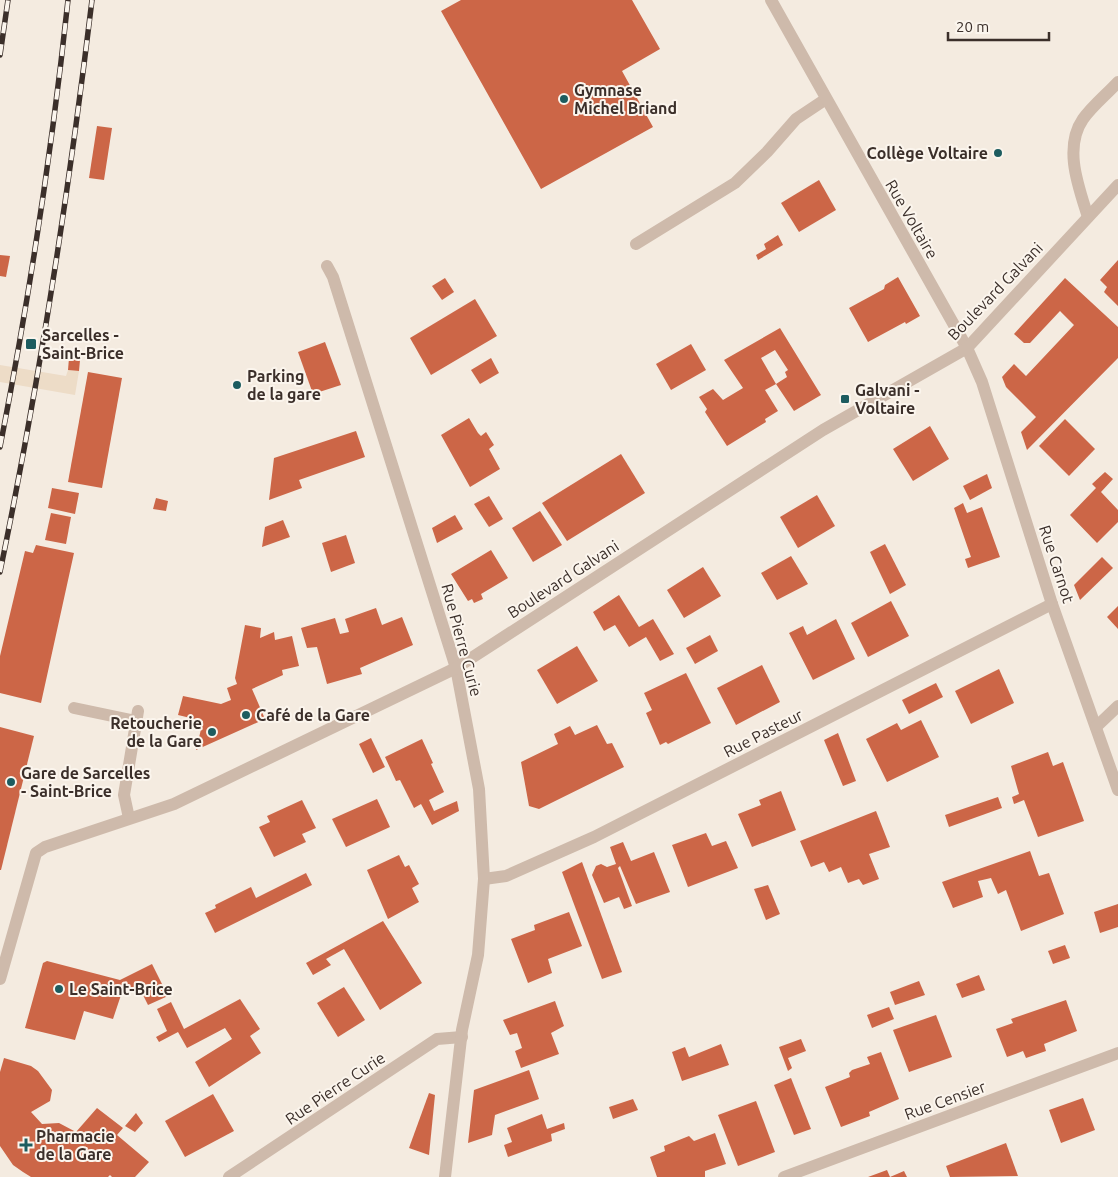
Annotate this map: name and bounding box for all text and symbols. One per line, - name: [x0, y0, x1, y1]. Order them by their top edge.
- scale bar: [948, 10, 1049, 42]
- text: 20 m: [956, 18, 989, 35]
- place label: Gymnase Michel Briand: [574, 81, 677, 117]
- marker: Gymnase Michel Briand: [558, 93, 570, 105]
- place label: Collège Voltaire: [867, 144, 988, 162]
- marker: Collège Voltaire: [992, 147, 1004, 159]
- street label: Rue Voltaire: [882, 176, 942, 262]
- street label: Boulevard Galvani: [944, 238, 1046, 344]
- place label: Sarcelles - Saint-Brice: [42, 326, 124, 362]
- marker: Sarcelles - Saint-Brice: [24, 337, 38, 351]
- place label: Parking de la gare: [247, 367, 321, 403]
- marker: Parking de la gare: [231, 379, 243, 391]
- place label: Galvani - Voltaire: [855, 381, 919, 417]
- marker: Galvani - Voltaire: [839, 393, 851, 405]
- street label: Rue Carnot: [1036, 523, 1078, 606]
- street label: Boulevard Galvani: [504, 536, 622, 622]
- street label: Rue Pierre Curie: [438, 582, 486, 698]
- street label: Rue Pasteur: [720, 705, 806, 761]
- place label: Café de la Gare: [256, 706, 370, 724]
- marker: Café de la Gare: [240, 709, 252, 721]
- place label: Retoucherie de la Gare: [110, 714, 202, 750]
- marker: Retoucherie de la Gare: [206, 726, 218, 738]
- place label: Gare de Sarcelles - Saint-Brice: [21, 764, 150, 800]
- marker: Gare de Sarcelles - Saint-Brice: [5, 776, 17, 788]
- place label: Le Saint-Brice: [69, 980, 173, 998]
- marker: Le Saint-Brice: [53, 983, 65, 995]
- street label: Rue Pierre Curie: [282, 1048, 388, 1128]
- street label: Rue Censier: [902, 1077, 988, 1123]
- place label: Pharmacie de la Gare: [36, 1127, 115, 1163]
- marker: Pharmacie de la Gare: [20, 1139, 32, 1151]

